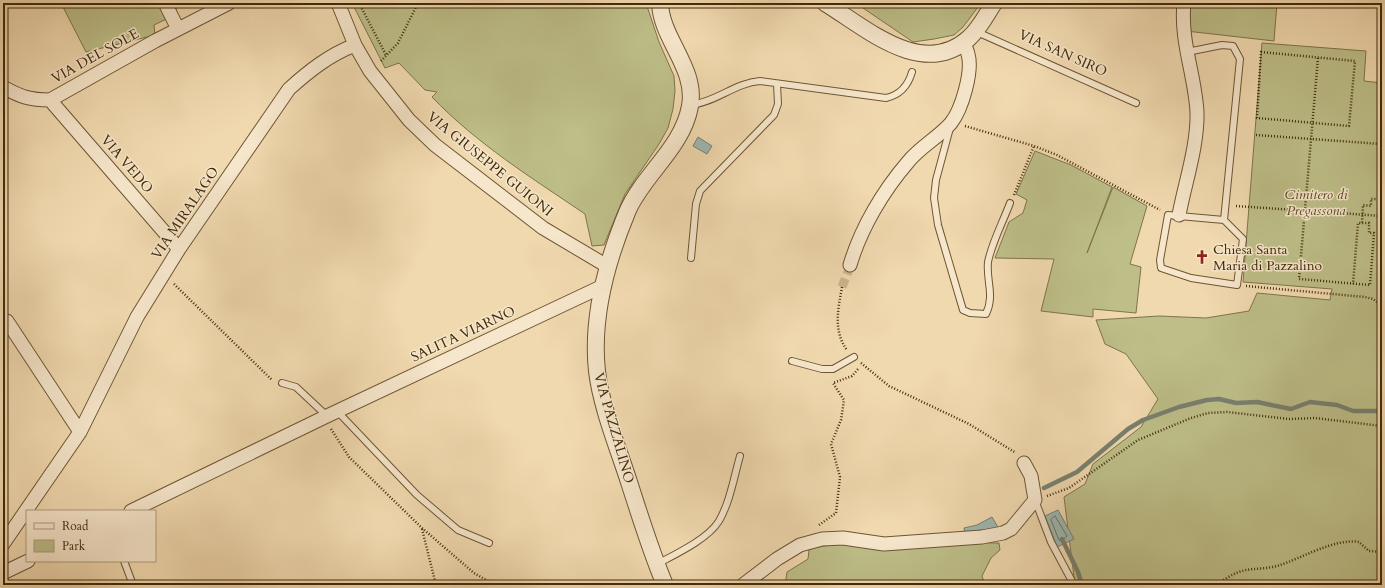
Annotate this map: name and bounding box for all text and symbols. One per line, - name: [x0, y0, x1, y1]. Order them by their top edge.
- street label: VIA DEL SOLE: [48, 24, 142, 88]
- street label: VIA SAN SIRO: [1016, 25, 1110, 81]
- street label: VIA GIUSEPPE GUIONI: [423, 107, 557, 221]
- street label: VIA VEDO: [96, 131, 158, 197]
- street label: VIA MIRALAGO: [147, 163, 223, 263]
- park label: Cimitero di Pregassona: [1284, 185, 1348, 220]
- place label: Chiesa Santa Maria di Pazzalino: [1213, 240, 1323, 275]
- church icon: Chiesa Santa Maria di Pazzalino: [1194, 249, 1210, 265]
- street label: SALITA VIARNO: [408, 302, 518, 366]
- street label: VIA PAZZALINO: [589, 370, 639, 486]
- legend: [26, 510, 156, 562]
- text: Road: [62, 518, 89, 534]
- text: Park: [62, 538, 86, 554]

